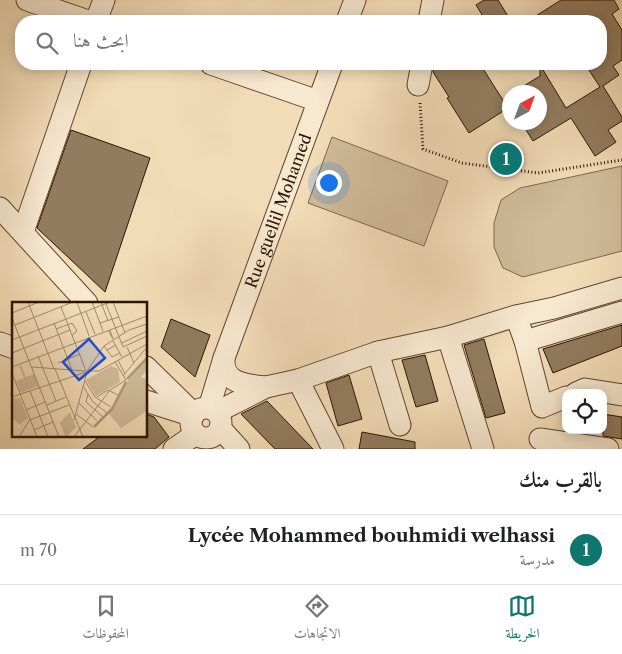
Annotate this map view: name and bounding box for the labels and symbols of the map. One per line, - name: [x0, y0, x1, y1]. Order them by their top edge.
- north arrow: [502, 85, 547, 130]
- street label: Rue guellil Mohamed: [241, 131, 316, 291]
- pin: 1: [490, 140, 522, 178]
- your location: [316, 170, 342, 196]
- inset map: [12, 302, 148, 437]

